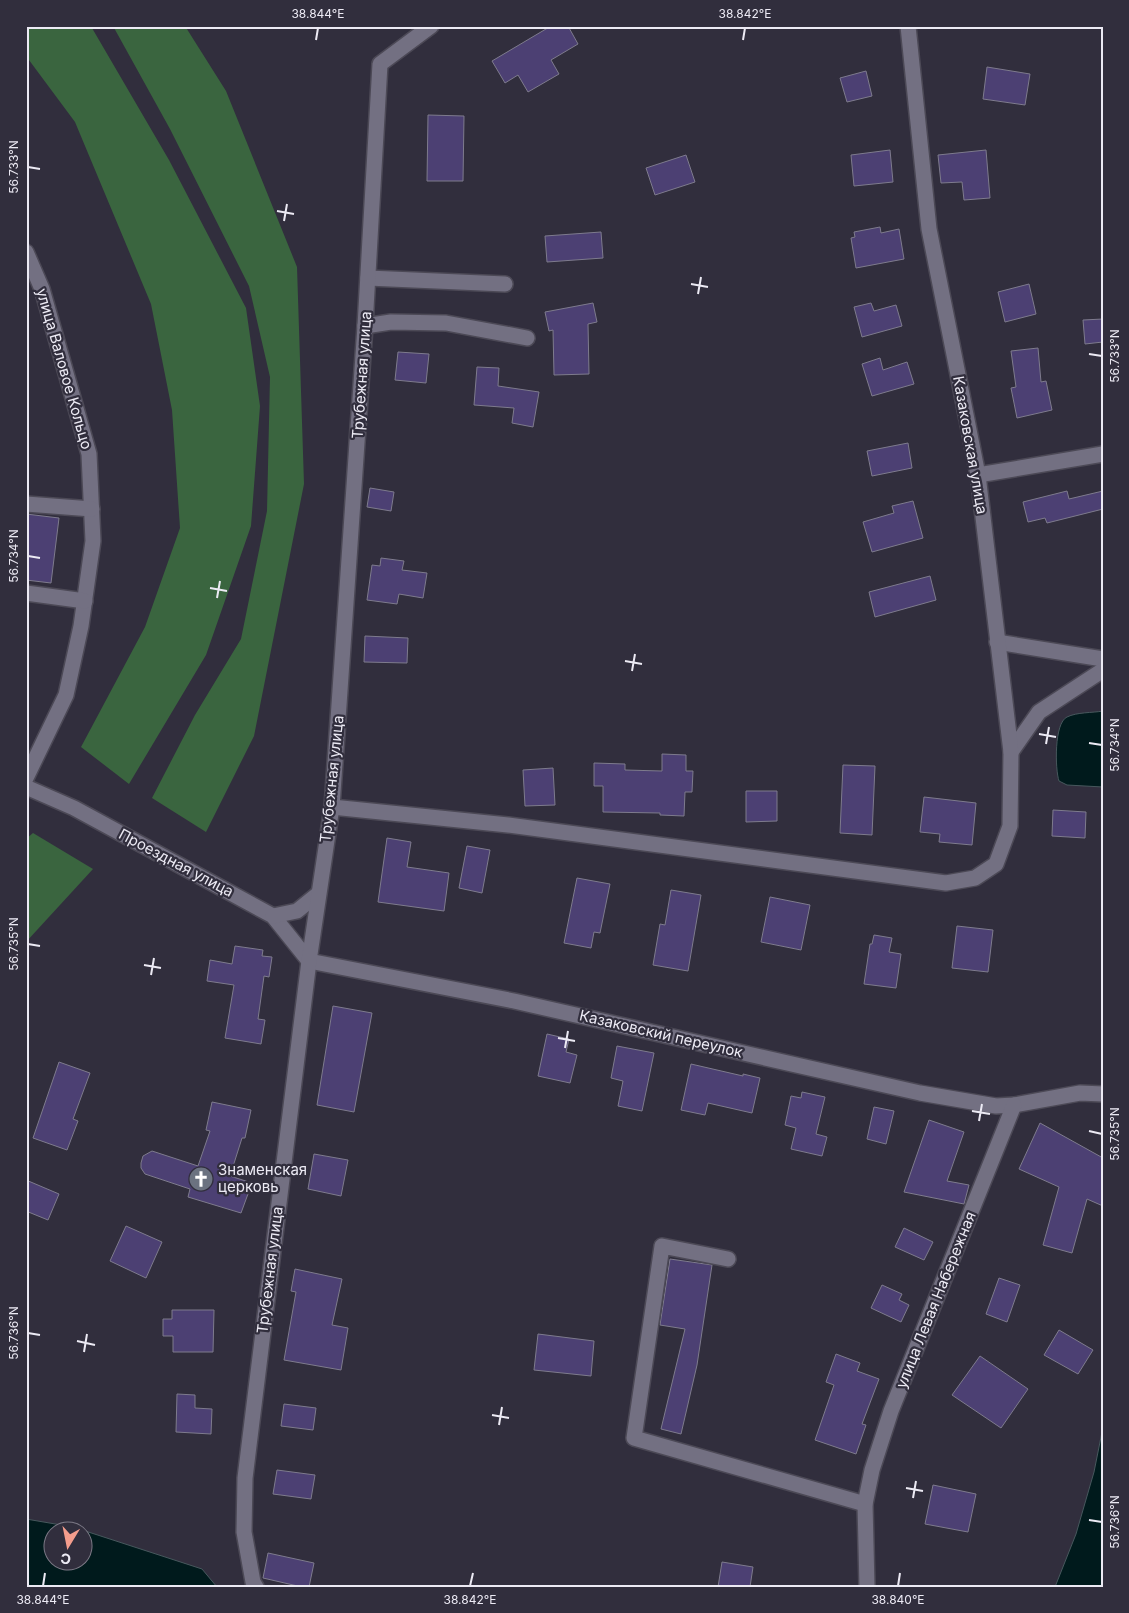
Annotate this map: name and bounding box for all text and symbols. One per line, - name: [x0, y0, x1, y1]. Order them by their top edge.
- text: 38.844°E: [291, 6, 345, 21]
- text: 38.842°E: [719, 6, 771, 21]
- text: 56.733°N: [6, 140, 21, 194]
- street label: улица Валовое Кольцо: [32, 286, 97, 452]
- street label: Трубежная улица: [348, 310, 375, 440]
- text: 56.733°N: [1107, 329, 1122, 383]
- street label: Казаковская улица: [949, 374, 992, 515]
- text: 56.734°N: [6, 529, 21, 583]
- street label: Трубежная улица: [315, 714, 348, 844]
- text: 56.734°N: [1107, 718, 1122, 772]
- street label: Проездная улица: [116, 824, 237, 901]
- text: 56.735°N: [6, 917, 21, 971]
- street label: Казаковский переулок: [578, 1005, 745, 1062]
- text: 56.735°N: [1107, 1107, 1122, 1161]
- place label: Знаменская церковь: [218, 1160, 307, 1196]
- church icon: Знаменская церковь: [188, 1166, 214, 1192]
- street label: Трубежная улица: [252, 1205, 287, 1335]
- street label: улица Левая Набережная: [891, 1209, 980, 1391]
- text: 56.736°N: [6, 1306, 21, 1360]
- text: 56.736°N: [1107, 1495, 1122, 1549]
- north arrow: [42, 1520, 92, 1570]
- text: С: [59, 1550, 72, 1569]
- text: 38.844°E: [16, 1592, 70, 1607]
- text: 38.842°E: [444, 1592, 496, 1607]
- text: 38.840°E: [871, 1592, 925, 1607]

